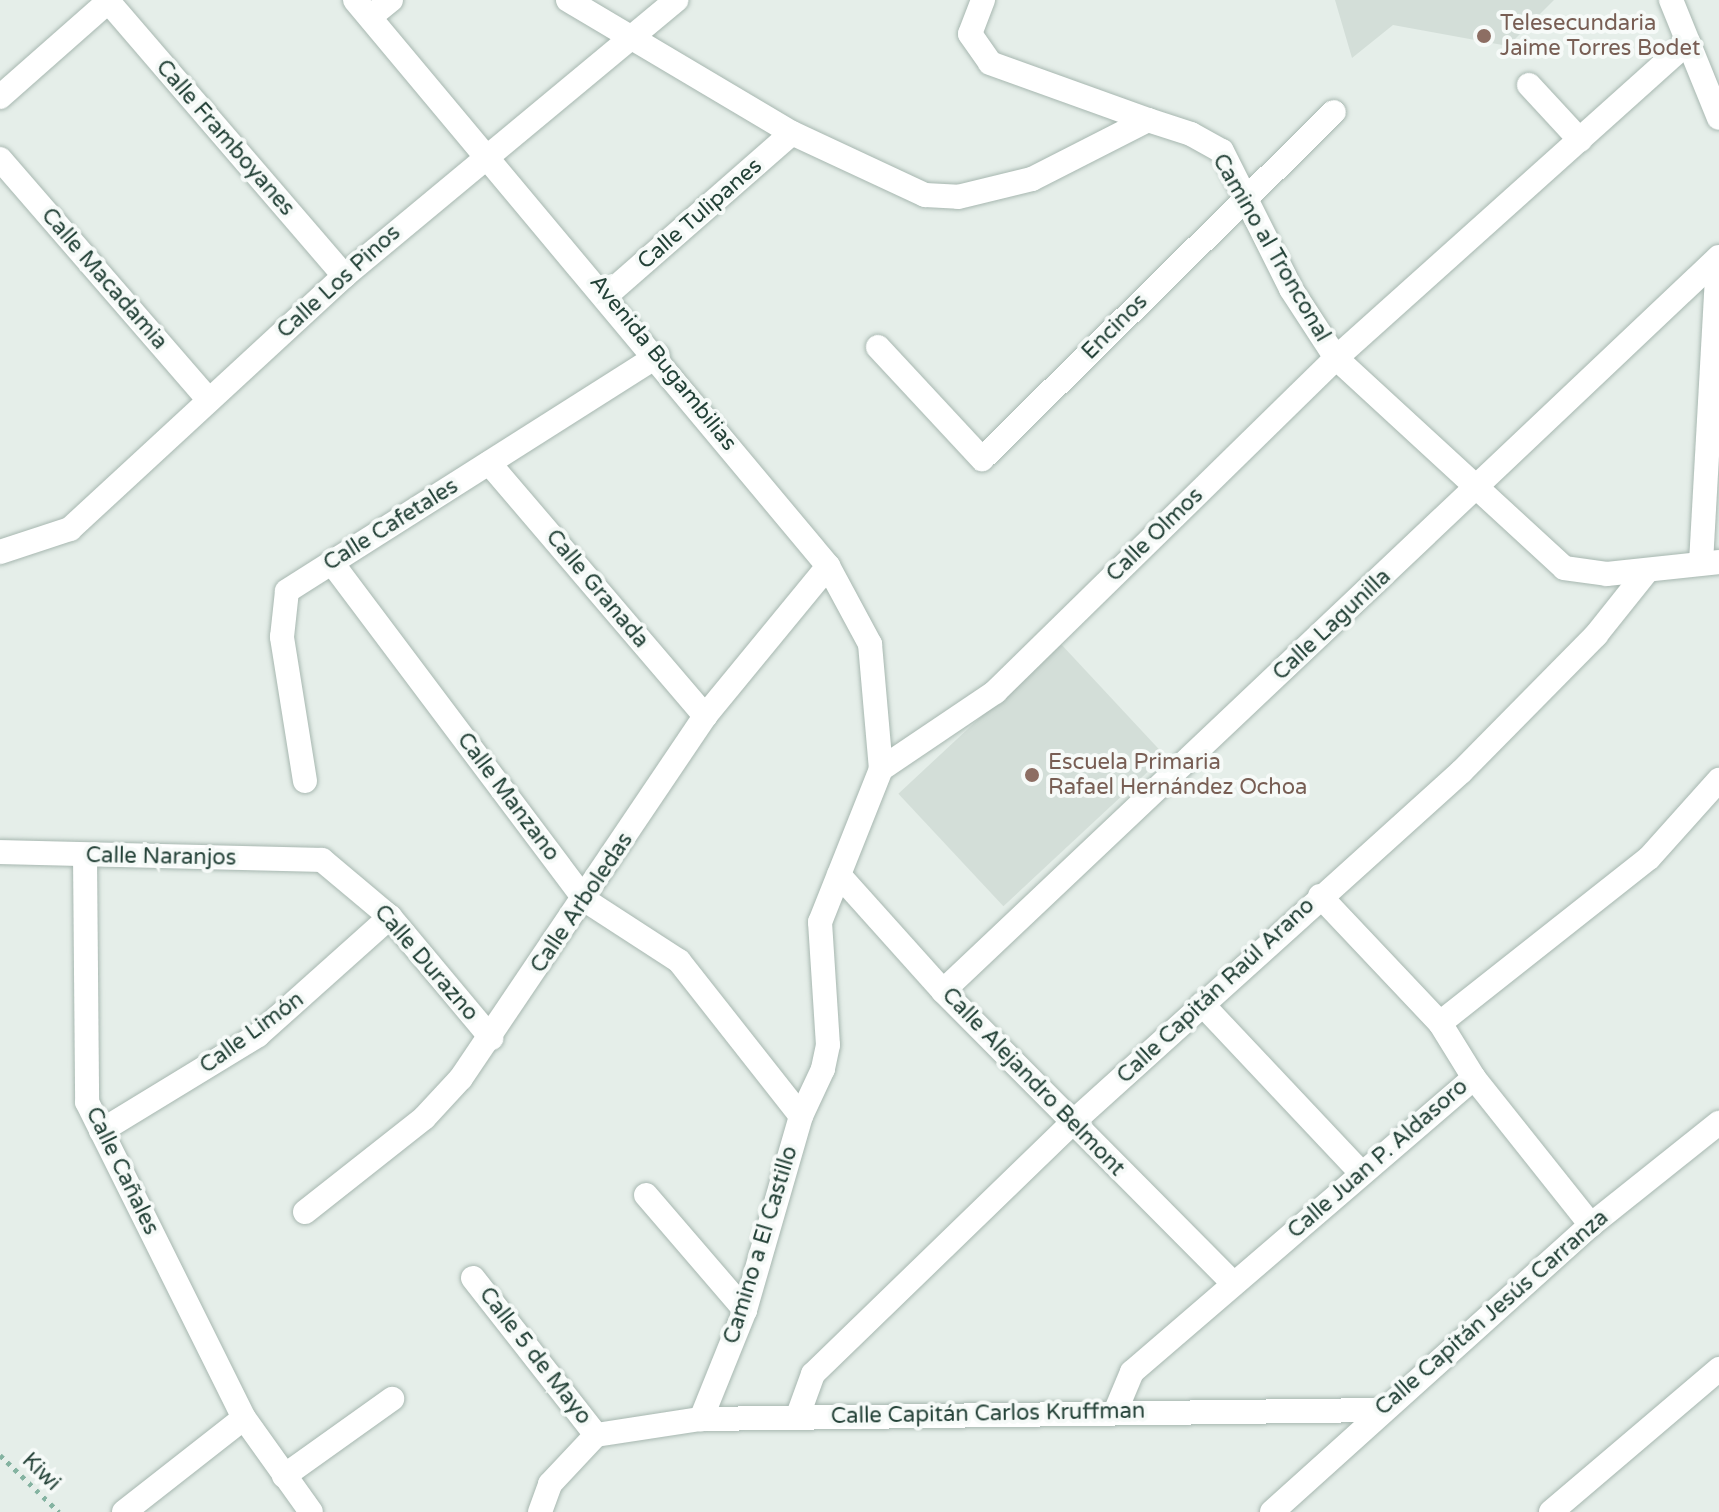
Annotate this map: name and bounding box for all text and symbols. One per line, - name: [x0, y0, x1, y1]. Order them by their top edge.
- place label: Telesecundaria Jaime Torres Bodet: [1500, 10, 1700, 62]
- marker: Telesecundaria Jaime Torres Bodet: [1475, 27, 1493, 45]
- street label: Calle Framboyanes: [150, 55, 300, 221]
- street label: Camino al Tronconal: [1206, 149, 1336, 347]
- street label: Calle Tulipanes: [633, 153, 767, 275]
- street label: Calle Macadamia: [35, 203, 173, 355]
- street label: Calle Los Pinos: [272, 220, 406, 344]
- street label: Avenida Bugambilias: [584, 270, 742, 456]
- street label: Encinos: [1077, 289, 1153, 365]
- street label: Calle Cafetales: [319, 473, 463, 577]
- street label: Calle Olmos: [1101, 482, 1209, 588]
- street label: Calle Granada: [540, 525, 654, 653]
- street label: Calle Lagunilla: [1268, 564, 1396, 686]
- street label: Calle Manzano: [451, 728, 565, 866]
- place label: Escuela Primaria Rafael Hernández Ochoa: [1048, 749, 1307, 800]
- marker: Escuela Primaria Rafael Hernández Ochoa: [1023, 766, 1041, 784]
- street label: Calle Arboledas: [525, 828, 639, 978]
- street label: Calle Naranjos: [86, 842, 236, 872]
- street label: Calle Capitán Raúl Arano: [1112, 893, 1320, 1089]
- street label: Calle Durazno: [368, 900, 484, 1026]
- street label: Calle Alejandro Belmont: [936, 982, 1130, 1182]
- street label: Calle Limón: [195, 986, 309, 1080]
- street label: Calle Juan P. Aldasoro: [1283, 1074, 1473, 1244]
- street label: Calle Cañales: [80, 1103, 164, 1239]
- street label: Camino a El Castillo: [718, 1143, 804, 1347]
- street label: Calle Capitán Jesús Carranza: [1370, 1205, 1614, 1421]
- street label: Calle 5 de Mayo: [473, 1282, 597, 1430]
- street label: Calle Capitán Carlos Kruffman: [831, 1398, 1145, 1430]
- street label: Kiwi: [16, 1448, 66, 1496]

